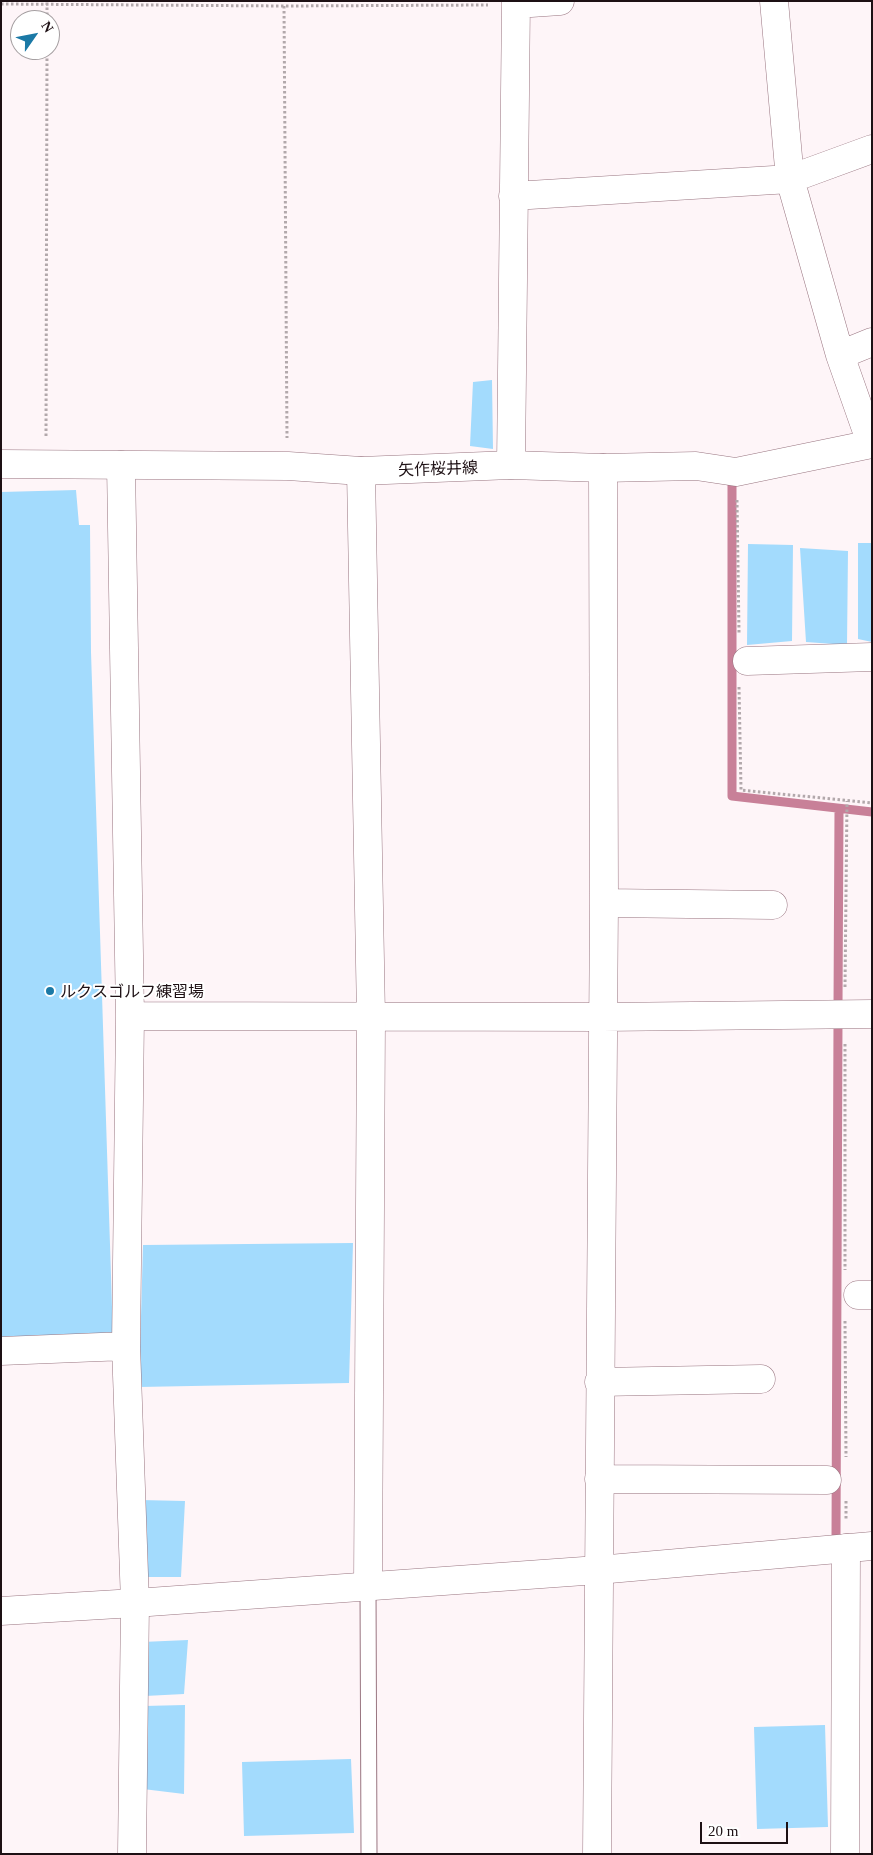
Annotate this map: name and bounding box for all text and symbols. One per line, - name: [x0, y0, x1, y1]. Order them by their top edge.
- north arrow: [10, 10, 60, 60]
- text: N: [38, 19, 56, 35]
- street label: 矢作桜井線: [398, 457, 478, 479]
- place label: ルクスゴルフ練習場: [60, 981, 204, 1001]
- marker: ルクスゴルフ練習場: [44, 985, 56, 997]
- scale bar: [703, 1812, 790, 1844]
- text: 20 m: [708, 1823, 738, 1839]

